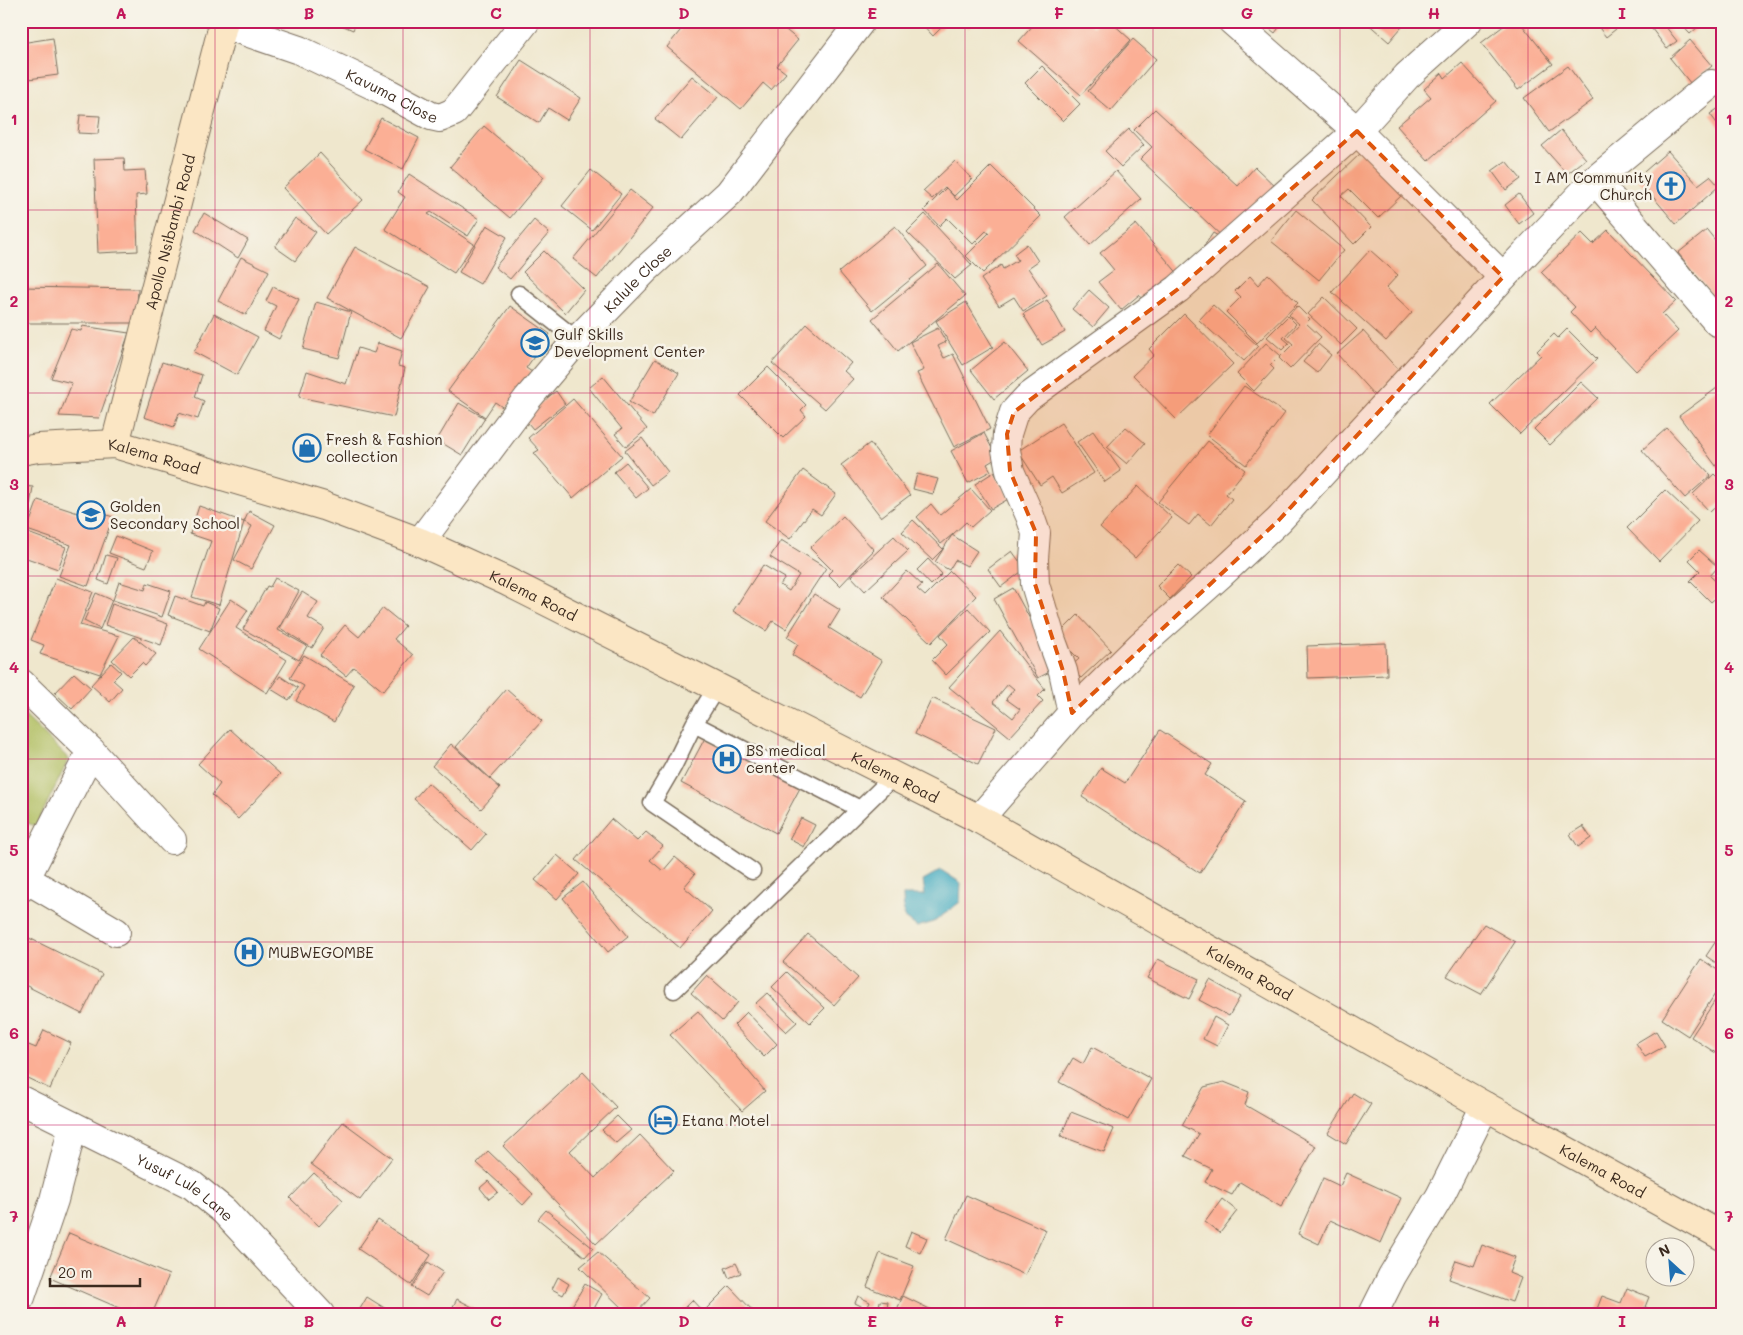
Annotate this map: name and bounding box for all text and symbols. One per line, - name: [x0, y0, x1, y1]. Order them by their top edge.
- text: A: [115, 2, 127, 23]
- text: B: [304, 2, 314, 23]
- text: C: [490, 2, 502, 23]
- text: D: [678, 2, 690, 23]
- text: E: [867, 2, 877, 23]
- text: F: [1054, 2, 1064, 23]
- text: G: [1241, 2, 1253, 23]
- text: H: [1428, 2, 1440, 23]
- text: I: [1618, 2, 1626, 23]
- street label: Kavuma Close: [343, 64, 439, 127]
- text: 1: [10, 108, 18, 129]
- text: 1: [1725, 108, 1733, 129]
- street label: Apollo Nsibambi Road: [140, 152, 199, 312]
- place label: I AM Community Church: [1534, 167, 1652, 204]
- church icon: I AM Community Church: [1656, 171, 1686, 201]
- street label: Kalule Close: [599, 241, 676, 317]
- text: 2: [10, 290, 19, 311]
- text: 2: [1725, 290, 1734, 311]
- place label: Gulf Skills Development Center: [554, 324, 705, 361]
- school or university icon: Gulf Skills Development Center: [520, 328, 550, 358]
- place label: Fresh & Fashion collection: [326, 429, 443, 466]
- shop icon: Fresh & Fashion collection: [292, 433, 322, 463]
- street label: Kalema Road: [108, 434, 202, 479]
- text: 3: [9, 473, 19, 494]
- text: 3: [1724, 473, 1734, 494]
- place label: Golden Secondary School: [110, 496, 240, 533]
- school or university icon: Golden Secondary School: [76, 500, 106, 530]
- street label: Kalema Road: [487, 565, 580, 625]
- text: 4: [9, 656, 19, 677]
- text: 4: [1724, 656, 1734, 677]
- place label: BS medical center: [746, 740, 826, 777]
- hospital icon: BS medical center: [712, 744, 742, 774]
- street label: Kalema Road: [848, 747, 942, 807]
- text: 5: [9, 839, 19, 860]
- text: 5: [1724, 839, 1734, 860]
- hospital icon: MUBWEGOMBE: [234, 937, 264, 967]
- street label: Kalema Road: [1203, 940, 1296, 1005]
- place label: MUBWEGOMBE: [268, 942, 374, 962]
- text: 6: [9, 1022, 19, 1043]
- text: 6: [1724, 1022, 1734, 1043]
- hotel icon: Etana Motel: [648, 1105, 678, 1135]
- place label: Etana Motel: [682, 1110, 770, 1130]
- street label: Kalema Road: [1556, 1139, 1649, 1202]
- street label: Yusuf Lule Lane: [132, 1149, 238, 1225]
- text: 7: [10, 1205, 19, 1226]
- text: 7: [1725, 1205, 1734, 1226]
- north arrow: [1646, 1238, 1696, 1288]
- text: N: [1655, 1239, 1673, 1261]
- scale bar: [50, 1255, 140, 1287]
- text: 20 m: [58, 1262, 92, 1282]
- text: A: [115, 1310, 127, 1331]
- text: B: [304, 1310, 314, 1331]
- text: C: [490, 1310, 502, 1331]
- text: D: [678, 1310, 690, 1331]
- text: E: [867, 1310, 877, 1331]
- text: F: [1054, 1310, 1064, 1331]
- text: G: [1241, 1310, 1253, 1331]
- text: H: [1428, 1310, 1440, 1331]
- text: I: [1618, 1310, 1626, 1331]

